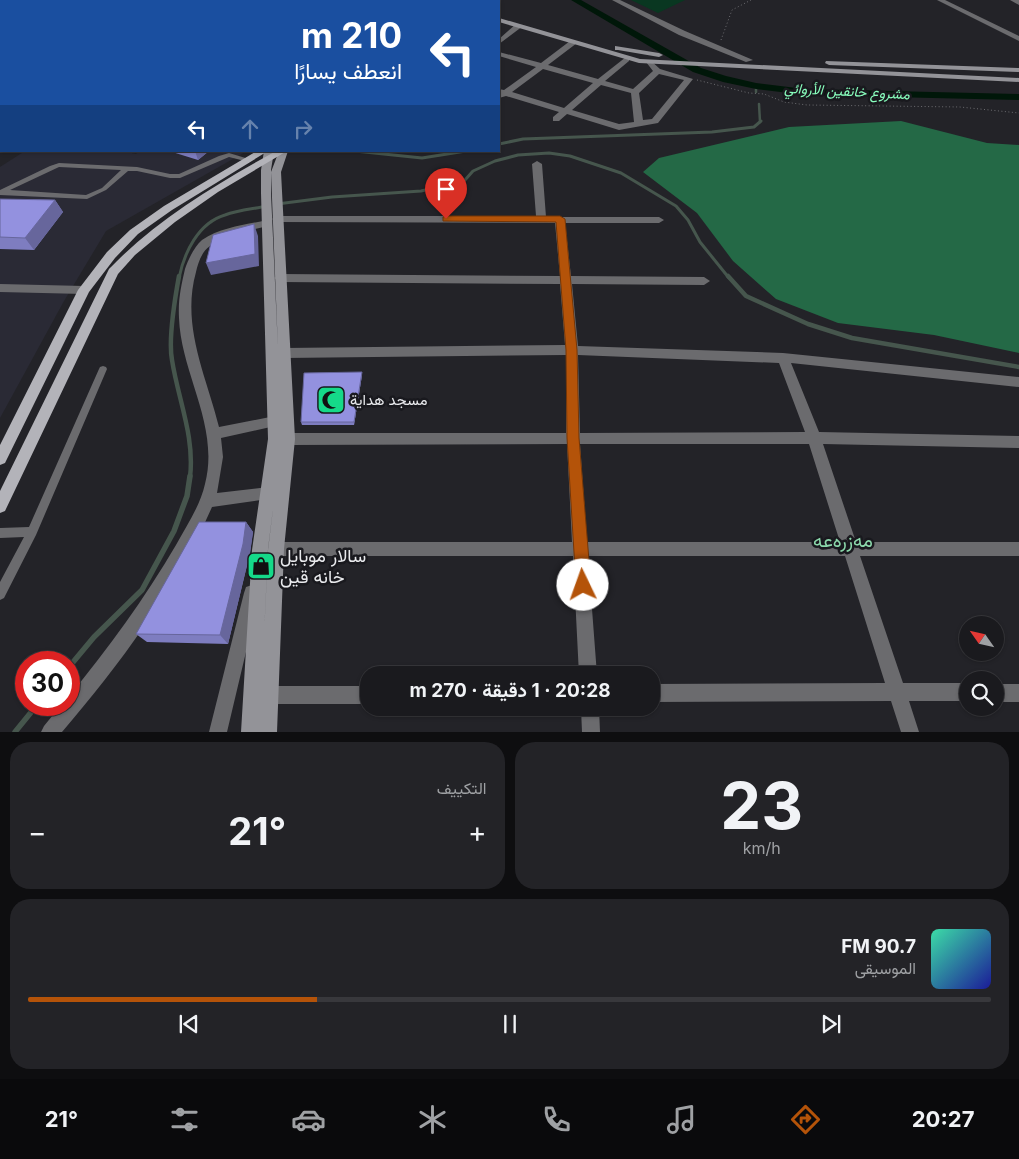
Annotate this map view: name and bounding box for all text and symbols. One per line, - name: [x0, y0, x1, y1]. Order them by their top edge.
- text: 210 m: [301, 14, 402, 56]
- icon: left: [420, 20, 485, 85]
- text: انعطف يسارًا: [294, 58, 402, 84]
- water label: مشروع خانقين الأروائي: [784, 79, 911, 106]
- icon: left: [183, 115, 211, 143]
- icon: ahead: [236, 115, 264, 143]
- icon: right: [289, 115, 317, 143]
- pin: [425, 168, 467, 219]
- icon: arrive: [432, 175, 460, 203]
- mosque icon: مسجد هداية: [316, 385, 346, 415]
- place label: مسجد هداية: [350, 390, 427, 409]
- district label: مەزرەعە: [813, 529, 873, 552]
- place label: سالار موبايل خانه قين: [280, 545, 366, 588]
- shop icon: سالار موبايل خانه قين: [246, 551, 276, 581]
- position arrow: [556, 558, 608, 610]
- north arrow: [959, 616, 1004, 661]
- map controls: [959, 616, 1004, 716]
- speed limit sign: 30: [15, 651, 80, 716]
- button: search: [959, 671, 1004, 716]
- text: 20:28 · 1 دقيقة · 270 m: [409, 679, 611, 702]
- text: 23: [720, 766, 803, 845]
- text: التكييف: [437, 778, 487, 798]
- text: 21°: [228, 808, 286, 854]
- text: −: [28, 815, 47, 849]
- text: +: [468, 815, 487, 849]
- text: km/h: [743, 838, 781, 858]
- text: 90.7 FM: [841, 935, 916, 958]
- text: الموسيقى: [855, 958, 916, 978]
- icon: previous: [175, 1010, 203, 1038]
- icon: pause: [496, 1010, 524, 1038]
- icon: next: [817, 1010, 845, 1038]
- icon: filters: [167, 1102, 202, 1137]
- icon: car: [291, 1102, 326, 1137]
- icon: climate: [415, 1102, 450, 1137]
- icon: phone: [539, 1102, 574, 1137]
- icon: music: [664, 1102, 699, 1137]
- icon: directions: [788, 1102, 823, 1137]
- text: 21°: [45, 1106, 78, 1132]
- text: 20:27: [912, 1106, 974, 1132]

